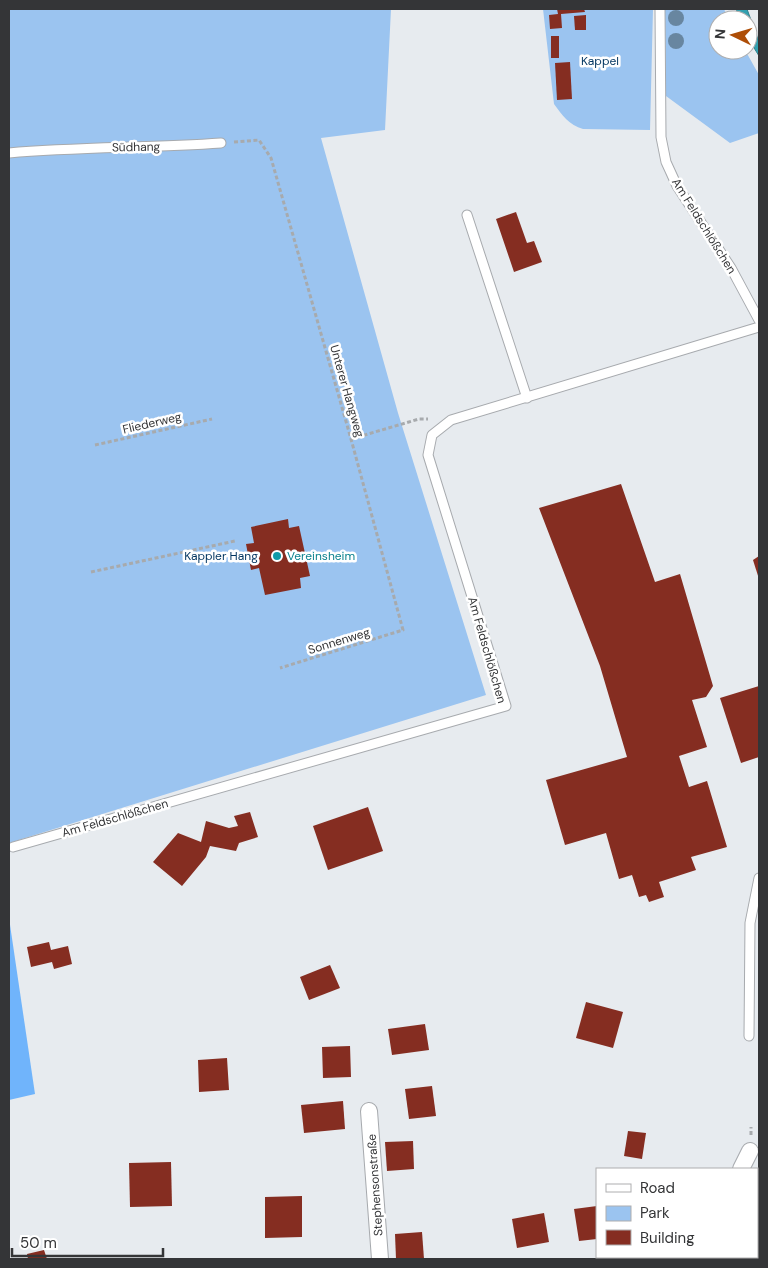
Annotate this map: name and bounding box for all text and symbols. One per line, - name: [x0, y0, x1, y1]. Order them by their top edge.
- north arrow: [708, 10, 758, 60]
- text: N: [711, 28, 729, 40]
- park label: Kappel: [581, 53, 619, 69]
- street label: Südhang: [112, 139, 161, 155]
- street label: Am Feldschlößchen: [668, 175, 740, 277]
- street label: Unterer Hangweg: [326, 343, 368, 439]
- street label: Fliederweg: [121, 408, 183, 438]
- park label: Kappler Hang: [184, 548, 258, 564]
- place label: Vereinsheim: [287, 548, 355, 564]
- marker: Vereinsheim: [271, 550, 283, 562]
- street label: Am Feldschlößchen: [464, 595, 510, 705]
- street label: Sonnenweg: [306, 624, 372, 658]
- street label: Am Feldschlößchen: [60, 795, 170, 841]
- street label: Stephensonstraße: [363, 1133, 387, 1237]
- legend: [596, 1168, 758, 1258]
- text: Road: [640, 1178, 675, 1198]
- text: Park: [640, 1203, 670, 1223]
- scale bar: [12, 1226, 164, 1258]
- text: Building: [640, 1228, 695, 1248]
- text: 50 m: [20, 1233, 57, 1253]

